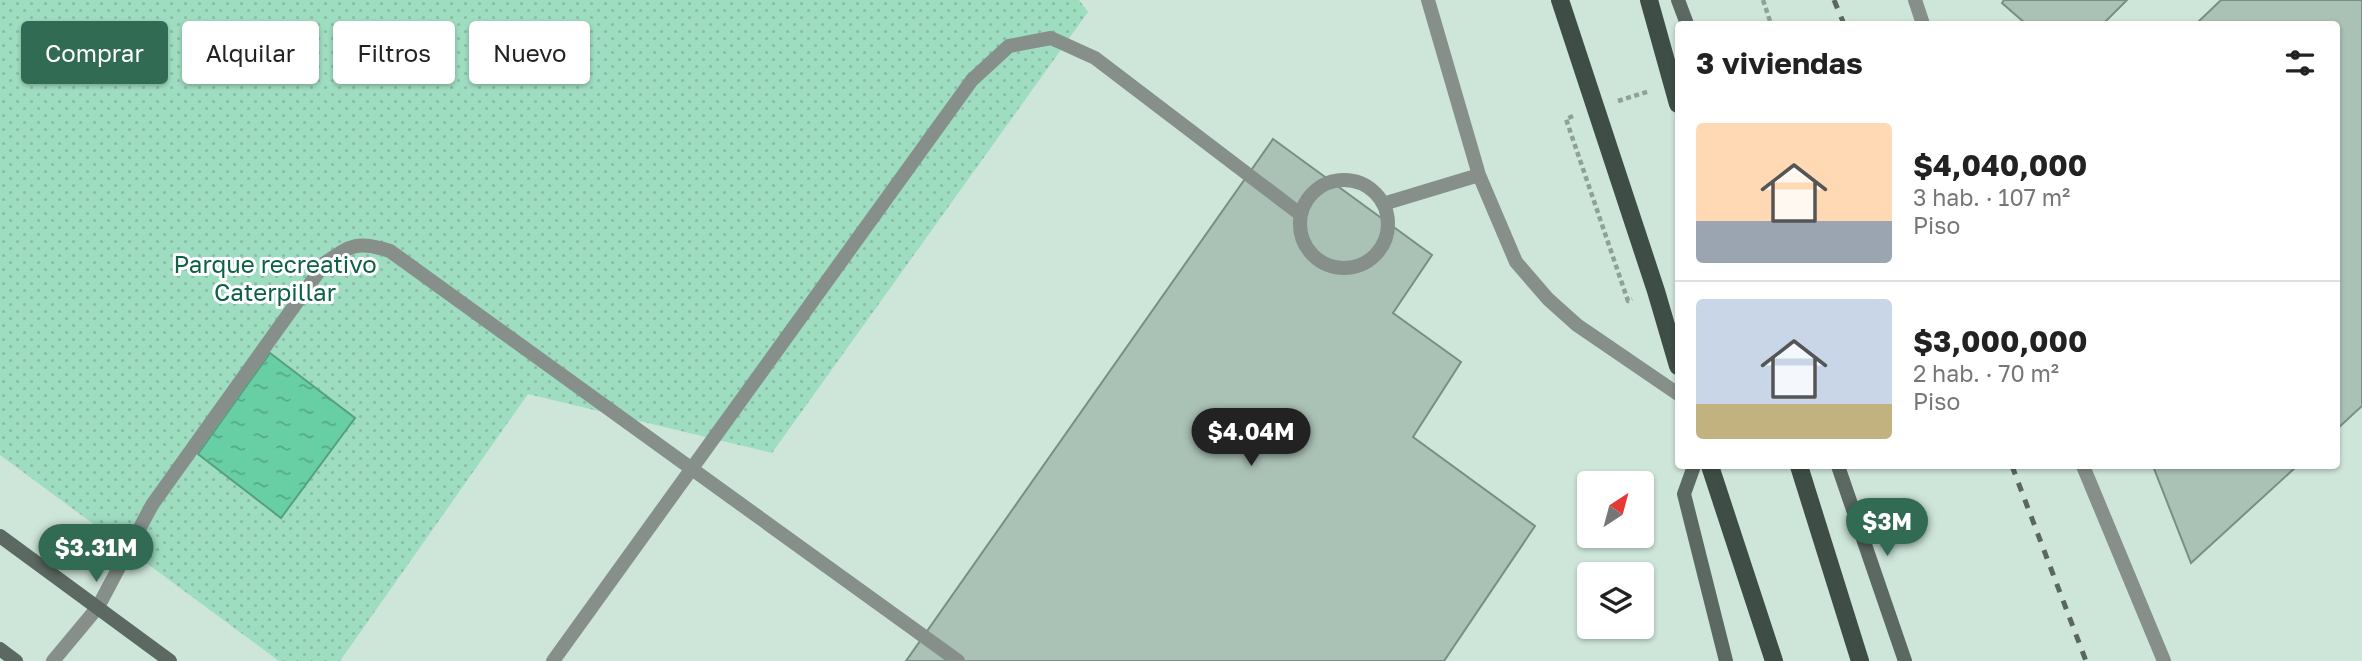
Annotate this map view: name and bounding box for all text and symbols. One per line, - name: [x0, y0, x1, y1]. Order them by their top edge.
- chip: Comprar: [21, 21, 168, 84]
- chip: Alquilar: [182, 21, 319, 84]
- chip: Filtros: [333, 21, 455, 84]
- chip: Nuevo: [469, 21, 590, 84]
- icon: filters: [2281, 44, 2319, 82]
- text: 3 viviendas: [1696, 45, 1863, 81]
- text: $4,040,000: [1913, 147, 2087, 183]
- icon: home: [1752, 151, 1836, 235]
- text: 3 hab. · 107 m²: [1913, 183, 2070, 211]
- text: Piso: [1913, 211, 1960, 239]
- park label: Parque recreativo Caterpillar: [173, 249, 377, 306]
- text: $3,000,000: [1913, 323, 2088, 359]
- icon: home: [1752, 327, 1836, 411]
- text: 2 hab. · 70 m²: [1913, 359, 2059, 387]
- text: Piso: [1913, 387, 1960, 415]
- pin: $4.04M: [1194, 408, 1308, 468]
- text: $4.04M: [1208, 417, 1294, 445]
- north arrow: [1577, 471, 1654, 548]
- map controls: [1577, 471, 1654, 639]
- pin: $3M: [1853, 498, 1921, 558]
- text: $3M: [1862, 507, 1912, 535]
- pin: $3.31M: [39, 524, 153, 584]
- text: $3.31M: [54, 533, 138, 561]
- button: layers: [1577, 562, 1654, 639]

